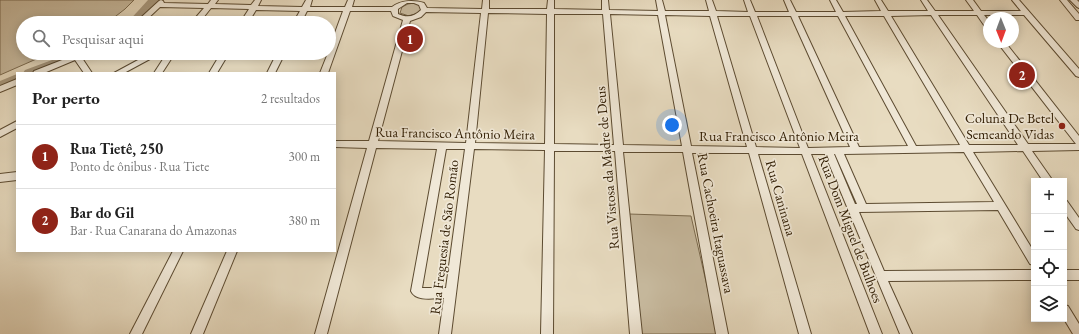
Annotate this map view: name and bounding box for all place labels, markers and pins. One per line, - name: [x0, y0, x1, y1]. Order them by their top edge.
- pin: 1: [397, 24, 423, 54]
- pin: 2: [1009, 60, 1035, 90]
- place label: Coluna De Betel Semeando Vidas: [965, 109, 1055, 143]
- marker: Coluna De Betel Semeando Vidas: [1057, 121, 1067, 131]

